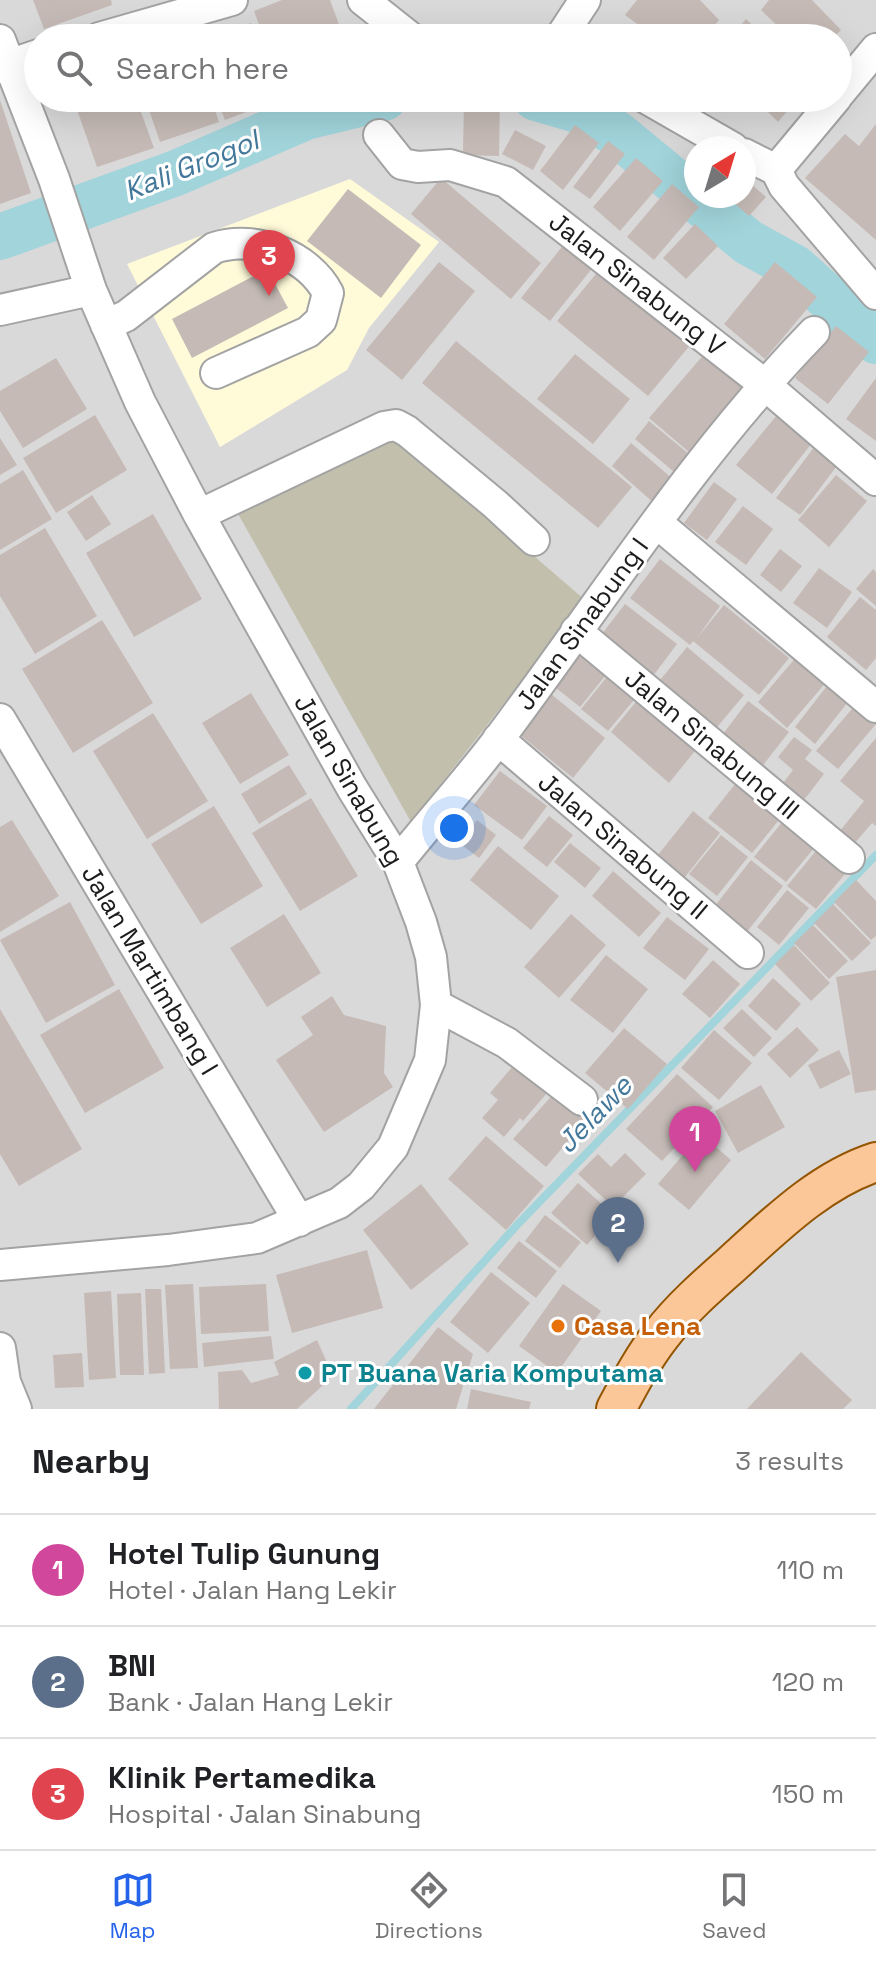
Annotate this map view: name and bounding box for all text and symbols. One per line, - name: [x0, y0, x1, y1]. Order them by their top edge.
- search box: [24, 24, 852, 112]
- icon: search: [52, 46, 96, 90]
- text: Search here: [116, 49, 289, 88]
- water label: Kali Grogol: [118, 121, 267, 208]
- north arrow: [684, 136, 756, 208]
- street label: Jalan Sinabung V: [542, 205, 732, 363]
- pin: 3: [243, 230, 295, 296]
- street label: Jalan Sinabung I: [508, 531, 656, 717]
- street label: Jalan Sinabung III: [618, 661, 806, 827]
- street label: Jalan Sinabung: [286, 688, 412, 872]
- street label: Jalan Sinabung II: [531, 765, 715, 927]
- your location: [434, 808, 474, 848]
- street label: Jalan Martimbang I: [74, 859, 226, 1081]
- water label: Jelawe: [548, 1067, 641, 1160]
- pin: 1: [669, 1106, 721, 1172]
- pin: 2: [592, 1197, 644, 1263]
- place label: Casa Lena: [574, 1309, 701, 1343]
- marker: Casa Lena: [549, 1317, 567, 1335]
- place label: PT Buana Varia Komputama: [321, 1356, 663, 1390]
- marker: PT Buana Varia Komputama: [296, 1364, 314, 1382]
- text: Nearby: [32, 1440, 150, 1483]
- text: 3 results: [735, 1444, 844, 1478]
- text: Hotel Tulip Gunung: [108, 1534, 380, 1573]
- text: 1: [52, 1553, 64, 1587]
- text: 110 m: [777, 1553, 844, 1587]
- text: Hotel · Jalan Hang Lekir: [108, 1573, 397, 1607]
- text: BNI: [108, 1646, 156, 1685]
- text: 2: [50, 1665, 66, 1699]
- text: 120 m: [772, 1665, 844, 1699]
- text: Bank · Jalan Hang Lekir: [108, 1685, 393, 1719]
- text: Klinik Pertamedika: [108, 1758, 376, 1797]
- text: 3: [50, 1777, 66, 1811]
- text: 150 m: [772, 1777, 844, 1811]
- text: Hospital · Jalan Sinabung: [108, 1797, 422, 1831]
- tab: Map: [110, 1868, 156, 1944]
- tab: Directions: [375, 1868, 483, 1944]
- tab: Saved: [702, 1868, 766, 1944]

